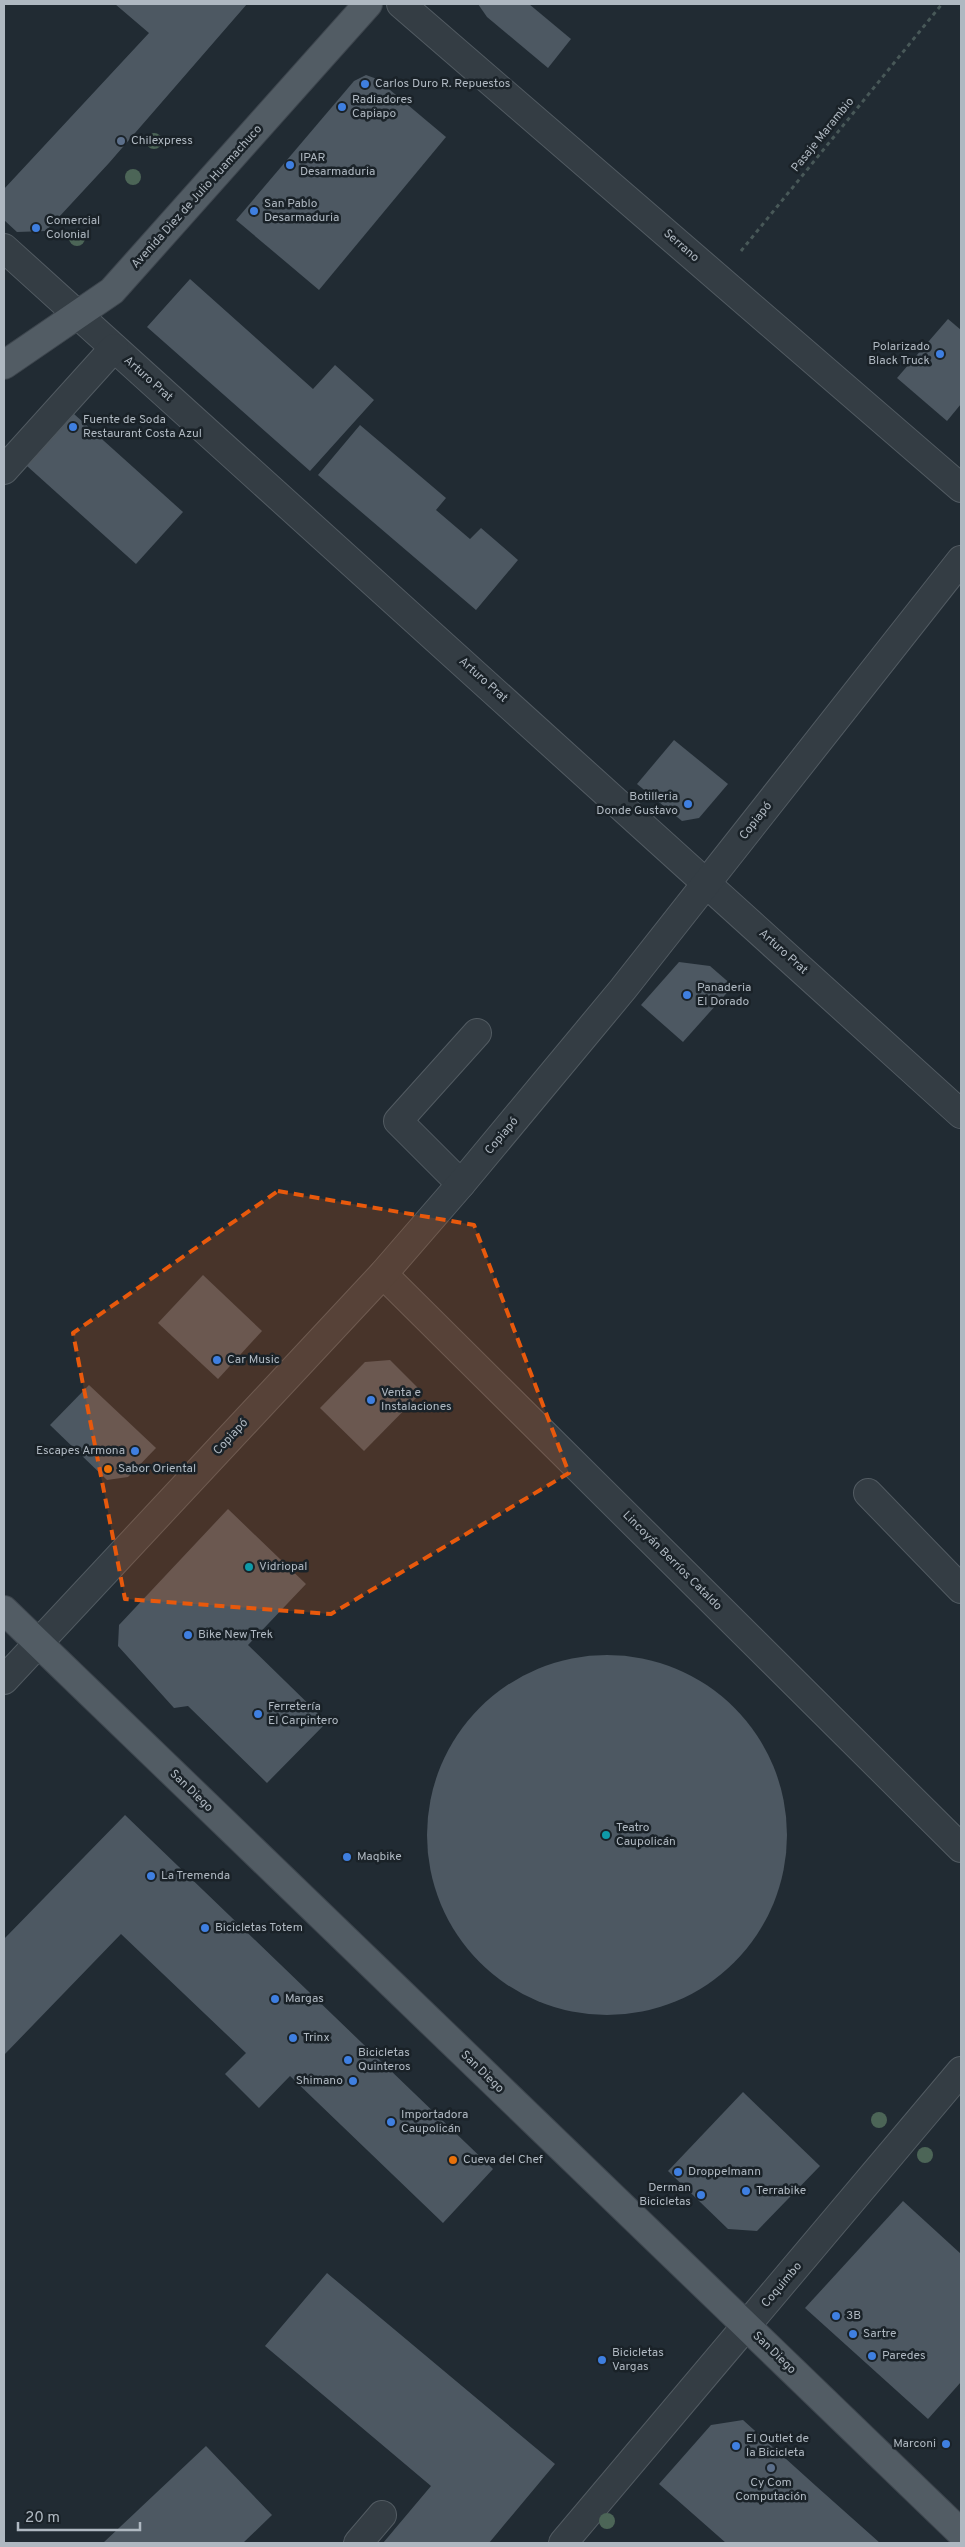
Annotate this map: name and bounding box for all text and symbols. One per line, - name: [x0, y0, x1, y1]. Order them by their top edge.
- place label: Carlos Duro R. Repuestos: [375, 76, 510, 92]
- marker: Carlos Duro R. Repuestos: [359, 78, 371, 90]
- place label: Radiadores Capiapo: [352, 92, 412, 122]
- street label: Pasaje Marambio: [788, 94, 858, 176]
- marker: Radiadores Capiapo: [336, 101, 348, 113]
- street label: Avenida Diez de Julio Huamachuco: [128, 122, 266, 272]
- place label: Chilexpress: [131, 133, 193, 149]
- marker: Chilexpress: [115, 135, 127, 147]
- place label: IPAR Desarmaduria: [300, 150, 375, 180]
- marker: IPAR Desarmaduria: [284, 159, 296, 171]
- place label: San Pablo Desarmaduria: [264, 196, 339, 226]
- marker: San Pablo Desarmaduria: [248, 205, 260, 217]
- place label: Comercial Colonial: [46, 213, 100, 243]
- marker: Comercial Colonial: [30, 222, 42, 234]
- street label: Serrano: [660, 226, 703, 266]
- place label: Polarizado Black Truck: [868, 339, 930, 369]
- marker: Polarizado Black Truck: [934, 348, 946, 360]
- street label: Arturo Prat: [120, 353, 176, 405]
- place label: Fuente de Soda Restaurant Costa Azul: [83, 412, 202, 442]
- marker: Fuente de Soda Restaurant Costa Azul: [67, 421, 79, 433]
- street label: Arturo Prat: [455, 654, 511, 706]
- place label: Botilleria Donde Gustavo: [596, 789, 678, 819]
- marker: Botilleria Donde Gustavo: [682, 798, 694, 810]
- street label: Copiapó: [736, 798, 776, 843]
- street label: Arturo Prat: [755, 926, 811, 978]
- place label: Panaderia El Dorado: [697, 980, 751, 1010]
- marker: Panaderia El Dorado: [681, 989, 693, 1001]
- street label: Copiapó: [482, 1114, 523, 1158]
- place label: Car Music: [227, 1352, 280, 1368]
- marker: Car Music: [211, 1354, 223, 1366]
- place label: Venta e Instalaciones: [381, 1385, 452, 1415]
- marker: Venta e Instalaciones: [365, 1394, 377, 1406]
- street label: Copiapó: [210, 1415, 252, 1459]
- place label: Escapes Armona: [36, 1443, 125, 1459]
- marker: Escapes Armona: [129, 1445, 141, 1457]
- place label: Sabor Oriental: [118, 1461, 196, 1477]
- marker: Sabor Oriental: [102, 1463, 114, 1475]
- street label: Lincoyán Berríos Cataldo: [619, 1508, 726, 1615]
- place label: Vidriopal: [259, 1559, 307, 1575]
- marker: Vidriopal: [243, 1561, 255, 1573]
- place label: Bike New Trek: [198, 1627, 273, 1643]
- marker: Bike New Trek: [182, 1629, 194, 1641]
- place label: Ferretería El Carpintero: [268, 1699, 339, 1729]
- marker: Ferretería El Carpintero: [252, 1708, 264, 1720]
- street label: San Diego: [166, 1766, 216, 1816]
- place label: Teatro Caupolicán: [616, 1820, 676, 1850]
- marker: Teatro Caupolicán: [600, 1829, 612, 1841]
- place label: Maqbike: [357, 1849, 402, 1865]
- marker: Maqbike: [341, 1851, 353, 1863]
- place label: La Tremenda: [161, 1868, 230, 1884]
- marker: La Tremenda: [145, 1870, 157, 1882]
- place label: Bicicletas Totem: [215, 1920, 303, 1936]
- marker: Bicicletas Totem: [199, 1922, 211, 1934]
- place label: Margas: [285, 1991, 324, 2007]
- marker: Margas: [269, 1993, 281, 2005]
- place label: Trinx: [303, 2030, 330, 2046]
- marker: Trinx: [287, 2032, 299, 2044]
- place label: Bicicletas Quinteros: [358, 2045, 411, 2075]
- street label: San Diego: [457, 2047, 507, 2097]
- marker: Bicicletas Quinteros: [342, 2054, 354, 2066]
- place label: Shimano: [296, 2073, 343, 2089]
- marker: Shimano: [347, 2075, 359, 2087]
- place label: Importadora Caupolicán: [401, 2107, 468, 2137]
- marker: Importadora Caupolicán: [385, 2116, 397, 2128]
- place label: Cueva del Chef: [463, 2152, 543, 2168]
- marker: Cueva del Chef: [447, 2154, 459, 2166]
- place label: Droppelmann: [688, 2164, 761, 2180]
- marker: Droppelmann: [672, 2166, 684, 2178]
- place label: Derman Bicicletas: [639, 2180, 691, 2210]
- place label: Terrabike: [756, 2183, 806, 2199]
- marker: Terrabike: [740, 2185, 752, 2197]
- marker: Derman Bicicletas: [695, 2189, 707, 2201]
- street label: Coquimbo: [758, 2259, 806, 2311]
- place label: 3B: [846, 2308, 861, 2324]
- marker: 3B: [830, 2310, 842, 2322]
- place label: Sartre: [863, 2326, 896, 2342]
- street label: San Diego: [749, 2328, 799, 2378]
- marker: Sartre: [847, 2328, 859, 2340]
- place label: Bicicletas Vargas: [612, 2345, 664, 2375]
- place label: Paredes: [882, 2348, 926, 2364]
- marker: Paredes: [866, 2350, 878, 2362]
- marker: Bicicletas Vargas: [596, 2354, 608, 2366]
- place label: El Outlet de la Bicicleta: [746, 2431, 809, 2461]
- place label: Marconi: [893, 2436, 936, 2452]
- marker: Marconi: [940, 2438, 952, 2450]
- marker: El Outlet de la Bicicleta: [730, 2440, 742, 2452]
- marker: Cy Com Computación: [765, 2462, 777, 2474]
- place label: Cy Com Computación: [735, 2475, 807, 2505]
- scale bar: [18, 2500, 140, 2532]
- text: 20 m: [25, 2509, 60, 2528]

